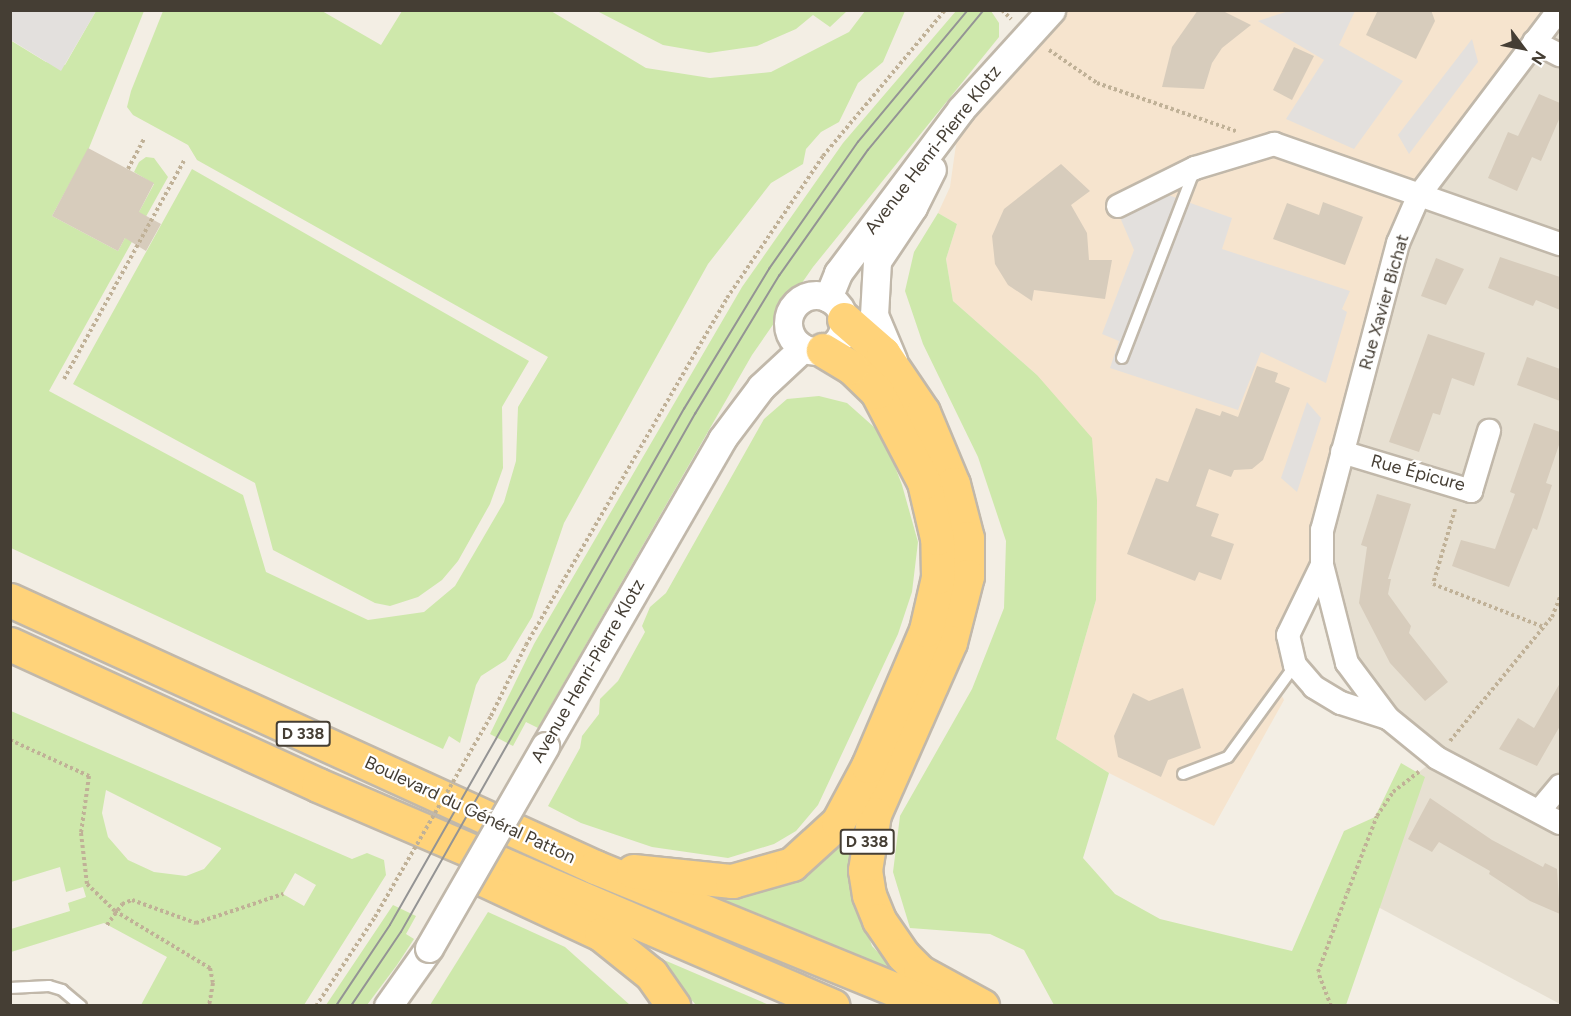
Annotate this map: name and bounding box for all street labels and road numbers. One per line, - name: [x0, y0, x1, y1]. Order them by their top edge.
- street label: Avenue Henri-Pierre Klotz: [860, 61, 1006, 239]
- street label: Rue Xavier Bichat: [1354, 232, 1414, 372]
- street label: Rue Épicure: [1368, 450, 1468, 496]
- street label: Avenue Henri-Pierre Klotz: [527, 575, 649, 767]
- road number: D 338: [274, 721, 332, 747]
- street label: Boulevard du Général Patton: [361, 752, 579, 868]
- road number: D 338: [838, 829, 896, 855]

